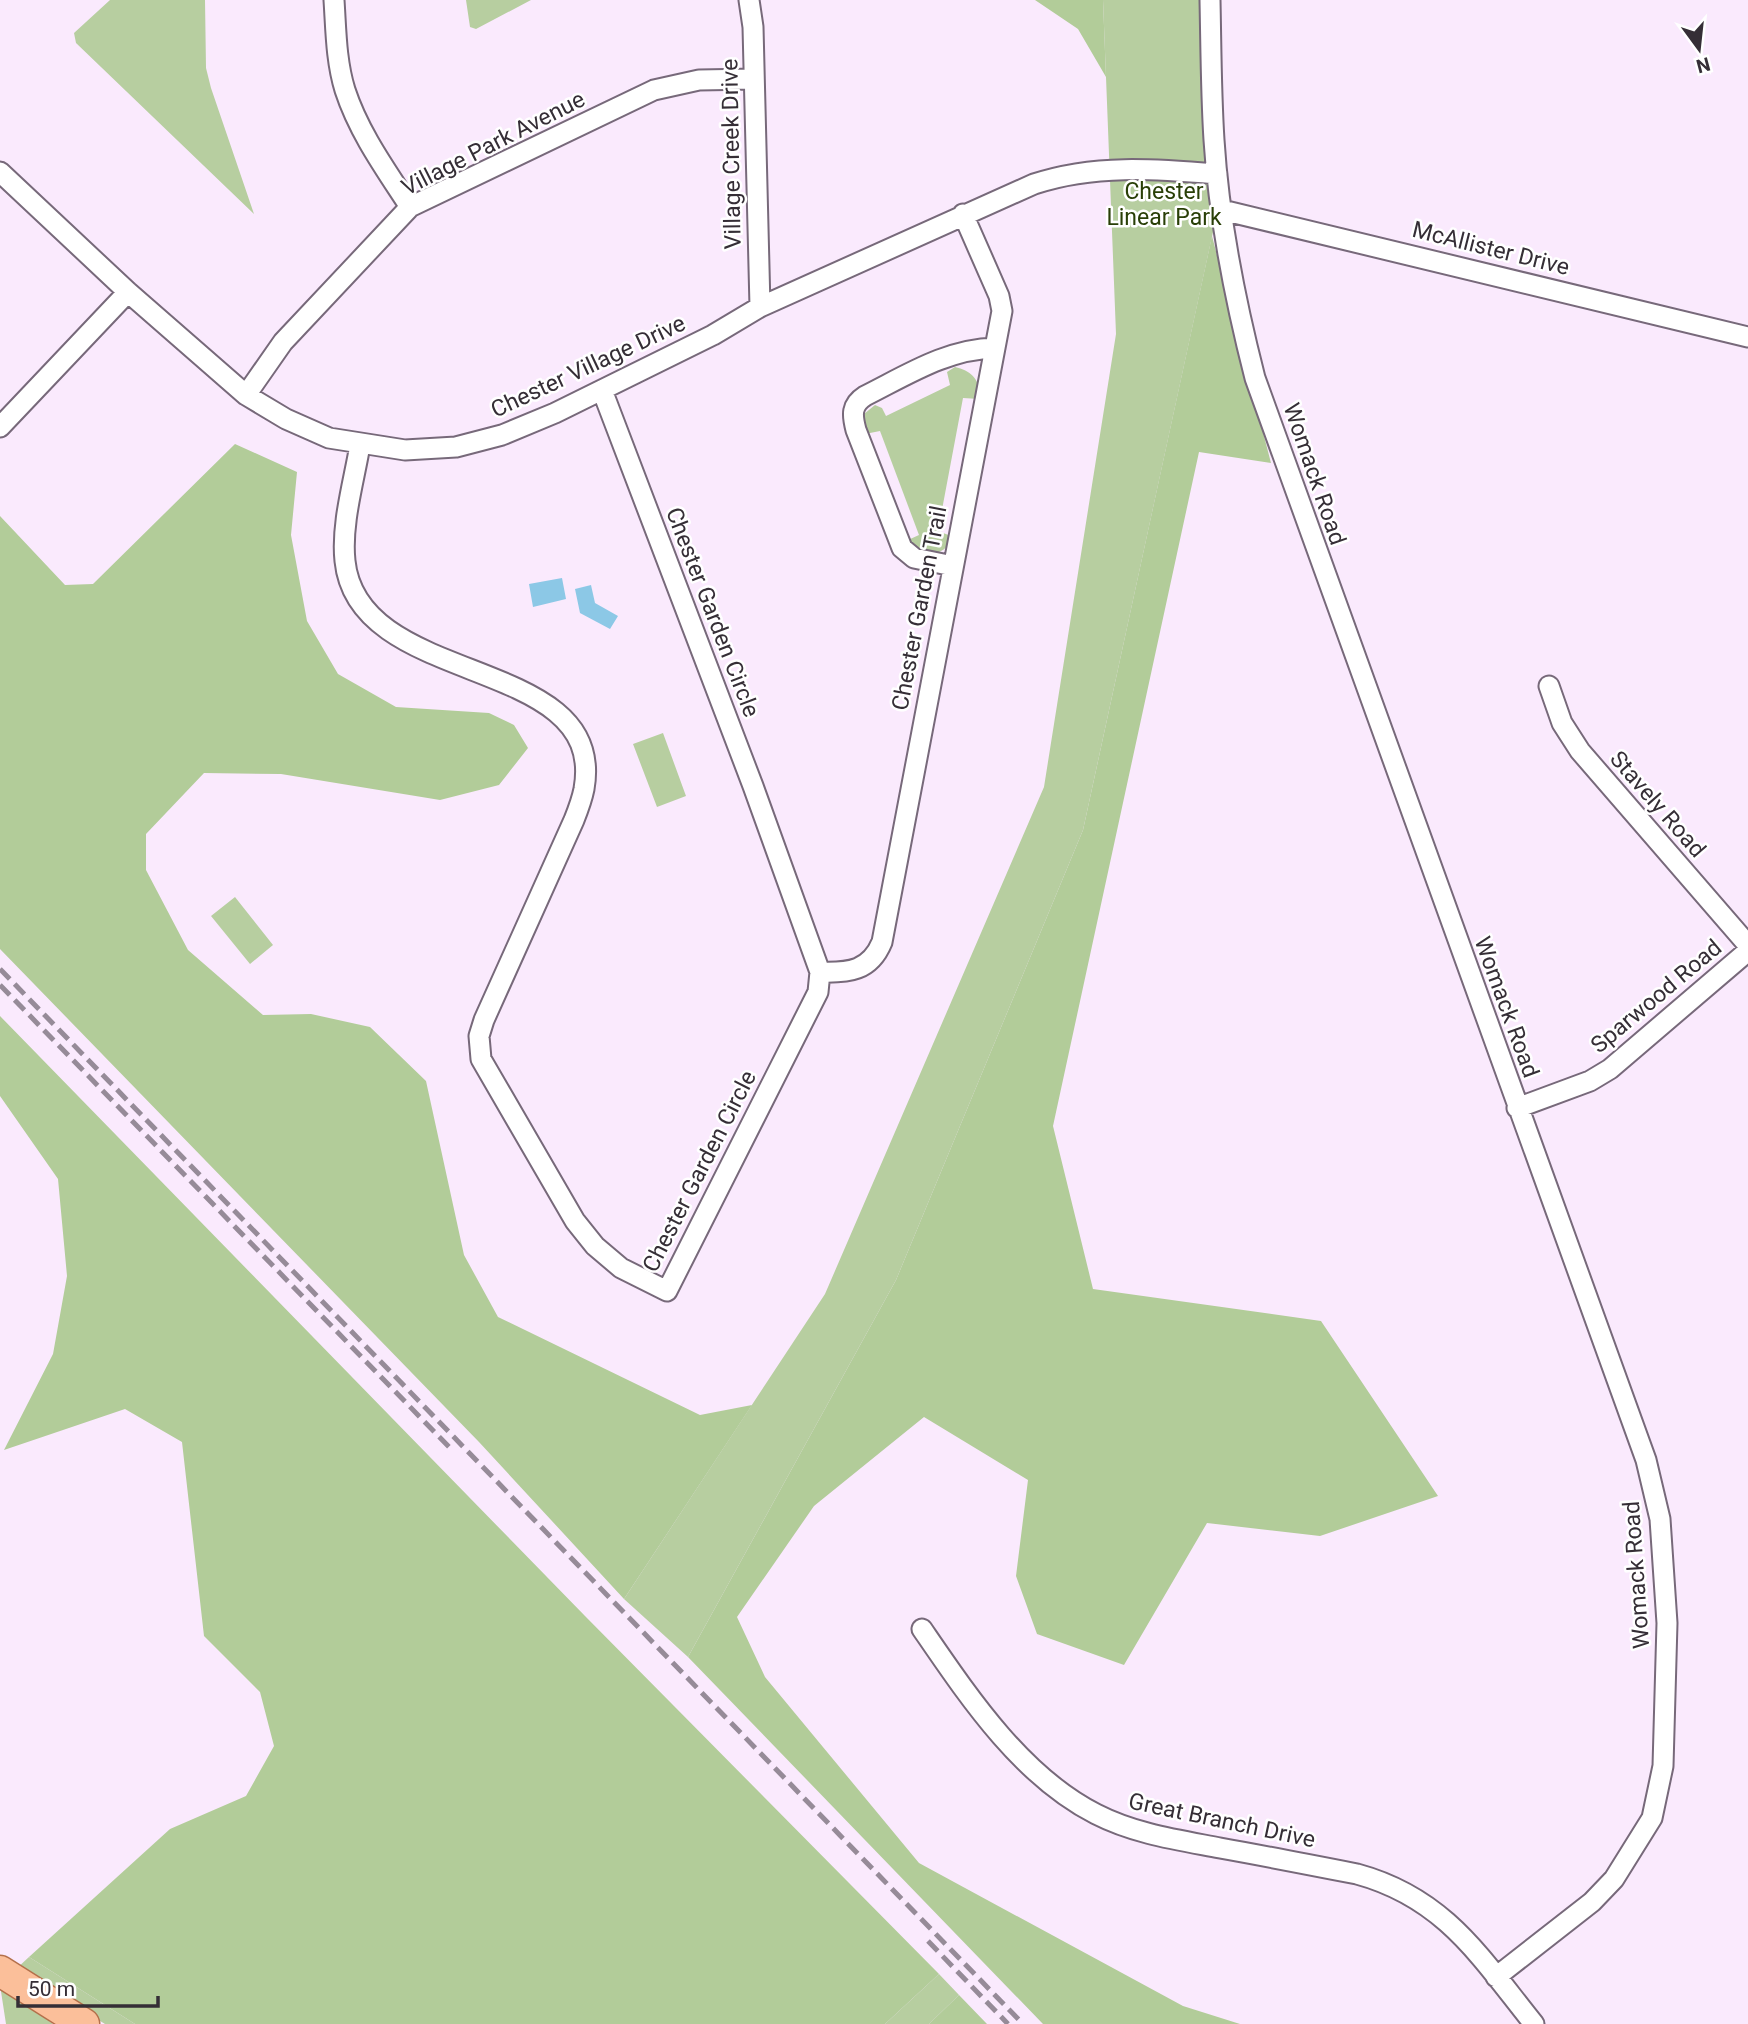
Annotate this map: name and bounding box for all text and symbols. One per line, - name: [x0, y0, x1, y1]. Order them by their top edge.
- north arrow: [1664, 14, 1734, 84]
- text: N: [1694, 52, 1713, 78]
- street label: Village Creek Drive: [716, 58, 747, 250]
- street label: Village Park Avenue: [397, 86, 589, 201]
- park label: Chester Linear Park: [1106, 178, 1222, 231]
- street label: McAllister Drive: [1410, 216, 1572, 281]
- street label: Chester Village Drive: [487, 310, 690, 423]
- street label: Womack Road: [1278, 400, 1351, 549]
- street label: Chester Garden Circle: [660, 504, 765, 721]
- street label: Chester Garden Trail: [886, 504, 953, 713]
- street label: Stavely Road: [1604, 746, 1711, 863]
- street label: Womack Road: [1469, 933, 1545, 1081]
- street label: Sparwood Road: [1586, 934, 1727, 1059]
- street label: Chester Garden Circle: [637, 1066, 762, 1276]
- street label: Womack Road: [1618, 1500, 1655, 1650]
- street label: Great Branch Drive: [1126, 1788, 1318, 1853]
- scale bar: [18, 1965, 158, 2009]
- text: 50 m: [28, 1977, 75, 2001]

